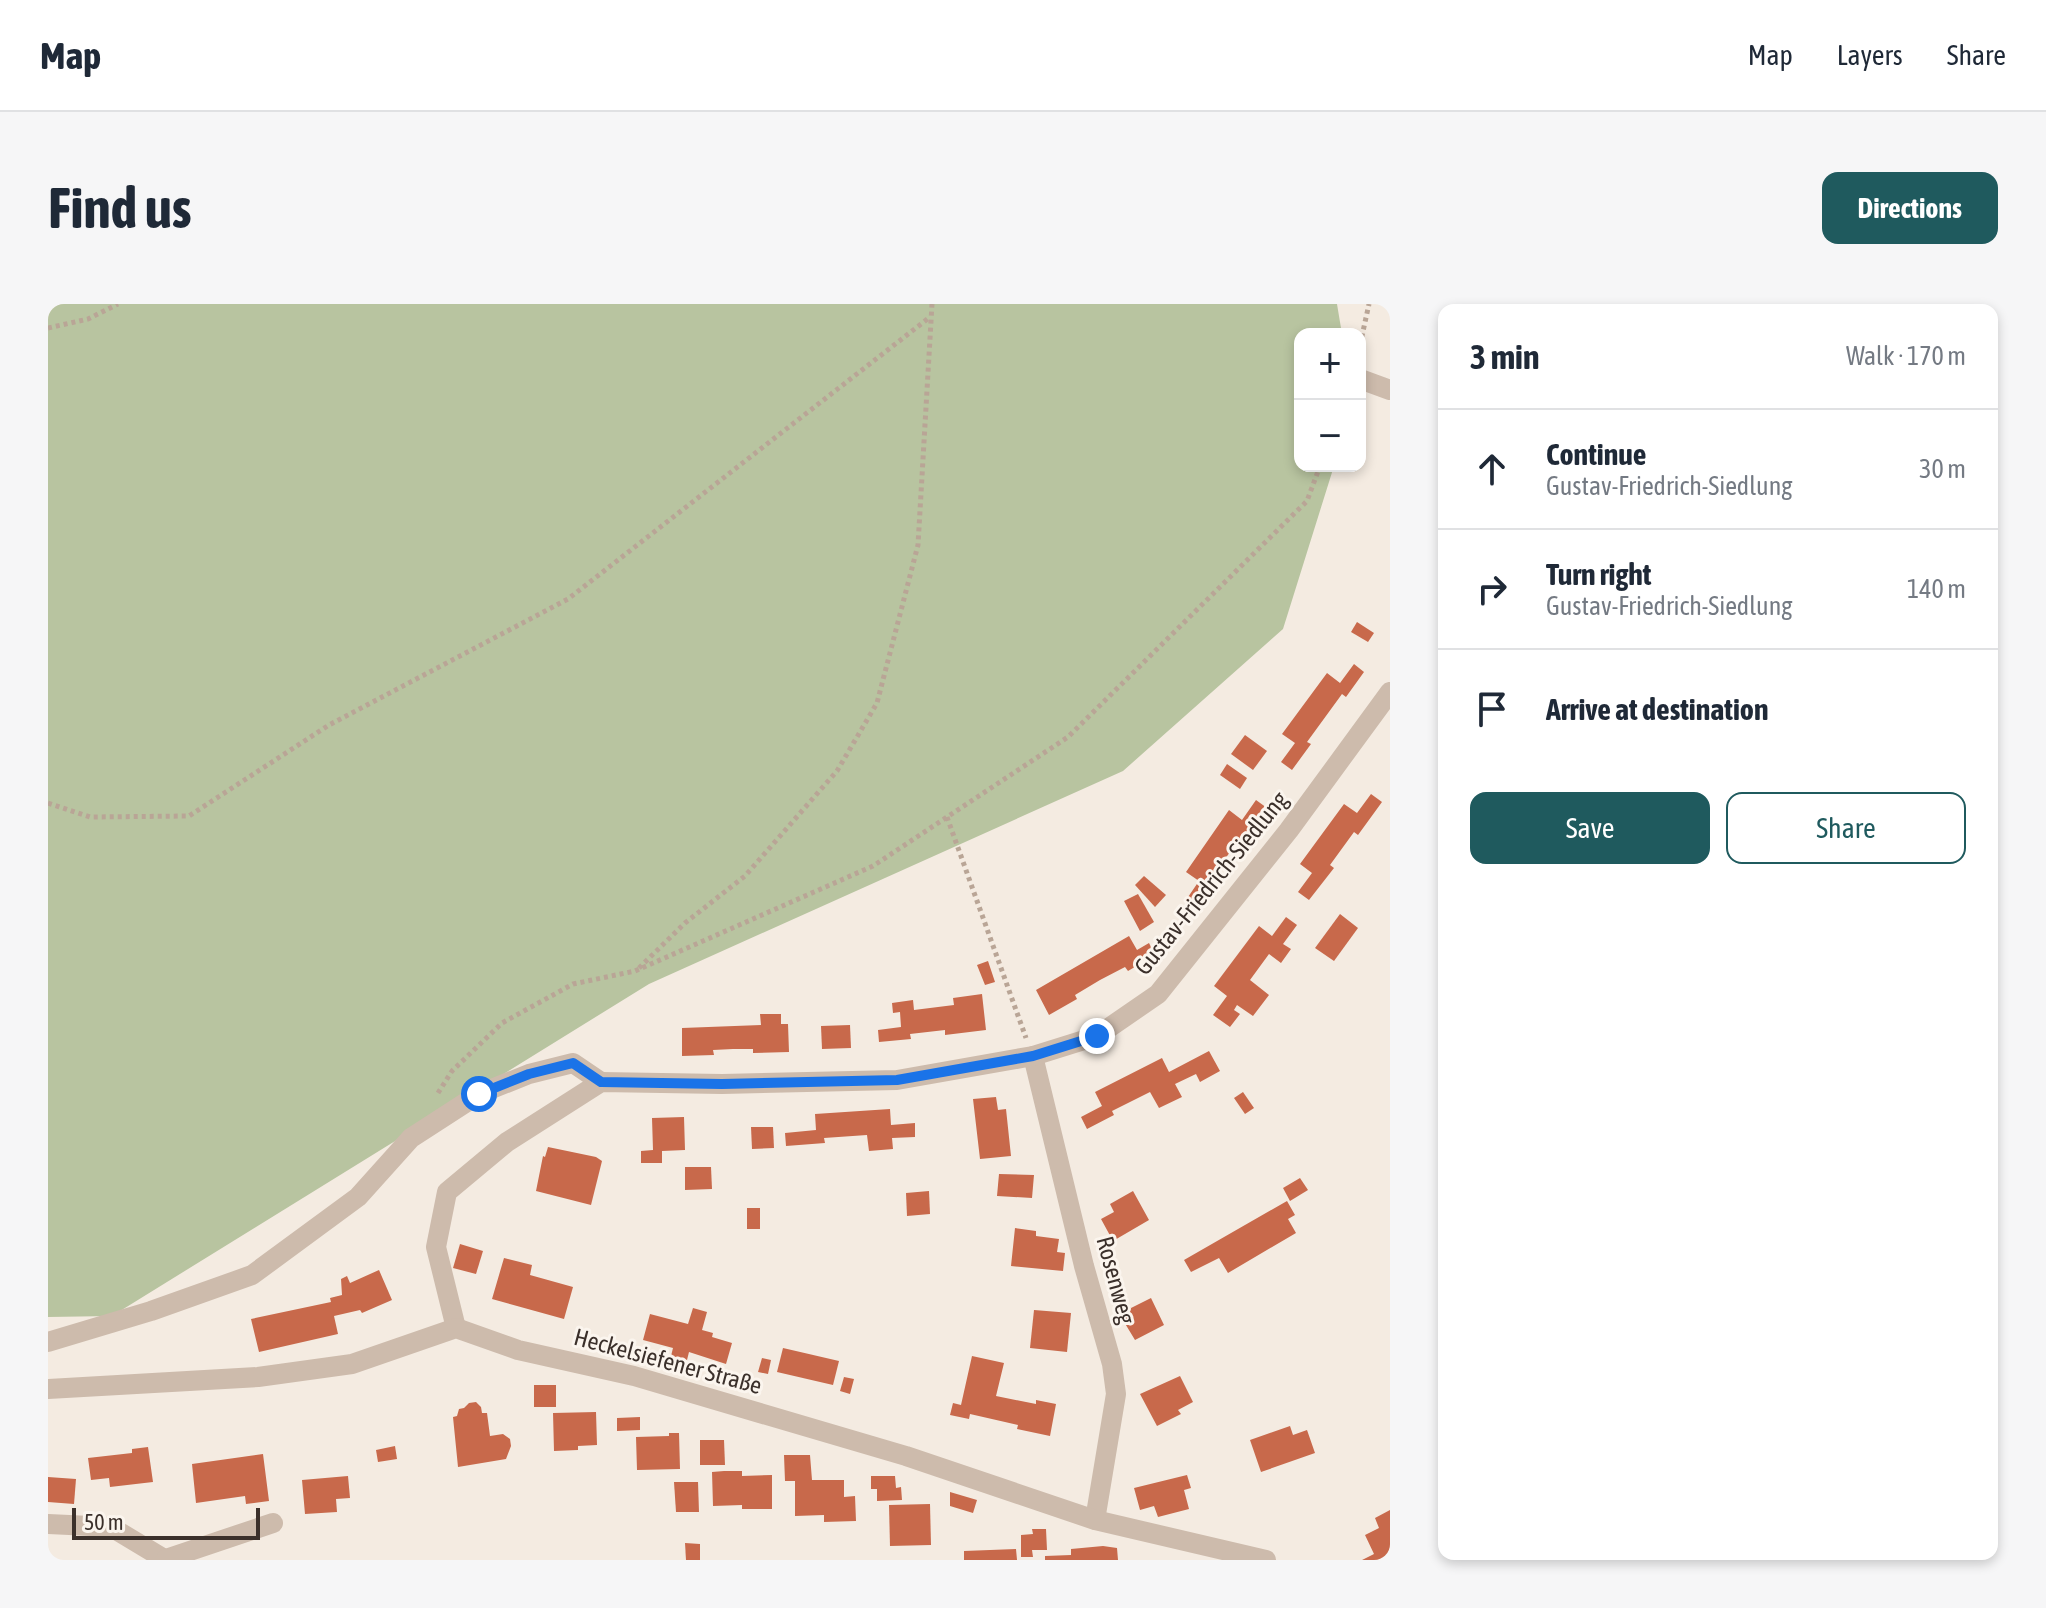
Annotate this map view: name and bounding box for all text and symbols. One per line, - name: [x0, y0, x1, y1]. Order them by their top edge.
- text: Map: [40, 34, 101, 77]
- text: Map: [1748, 39, 1793, 71]
- text: Layers: [1837, 39, 1903, 71]
- text: Share: [1947, 39, 2006, 71]
- button: Directions: [1822, 172, 1998, 244]
- text: Find us: [48, 176, 192, 240]
- map controls: [1294, 328, 1366, 472]
- button: +: [1294, 328, 1366, 400]
- text: 3 min: [1470, 337, 1539, 376]
- text: Walk · 170 m: [1846, 341, 1966, 371]
- button: −: [1294, 400, 1366, 472]
- text: Continue: [1546, 437, 1646, 471]
- icon: ahead: [1470, 447, 1514, 491]
- text: 30 m: [1919, 454, 1966, 484]
- text: Gustav-Friedrich-Siedlung: [1546, 471, 1792, 501]
- text: Turn right: [1546, 557, 1652, 591]
- icon: right: [1470, 567, 1514, 611]
- text: 140 m: [1907, 574, 1966, 604]
- text: Gustav-Friedrich-Siedlung: [1546, 591, 1792, 621]
- icon: arrive: [1470, 687, 1514, 731]
- text: Arrive at destination: [1546, 692, 1768, 726]
- street label: Gustav-Friedrich-Siedlung: [1129, 786, 1293, 980]
- button: Save: [1470, 792, 1710, 864]
- button: Share: [1726, 792, 1966, 864]
- route end: [1079, 1018, 1115, 1054]
- route start: [461, 1076, 497, 1112]
- street label: Rosenweg: [1091, 1233, 1141, 1327]
- street label: Heckelsiefener Straße: [571, 1323, 765, 1399]
- scale bar: [72, 1504, 260, 1540]
- text: 50 m: [84, 1509, 124, 1535]

